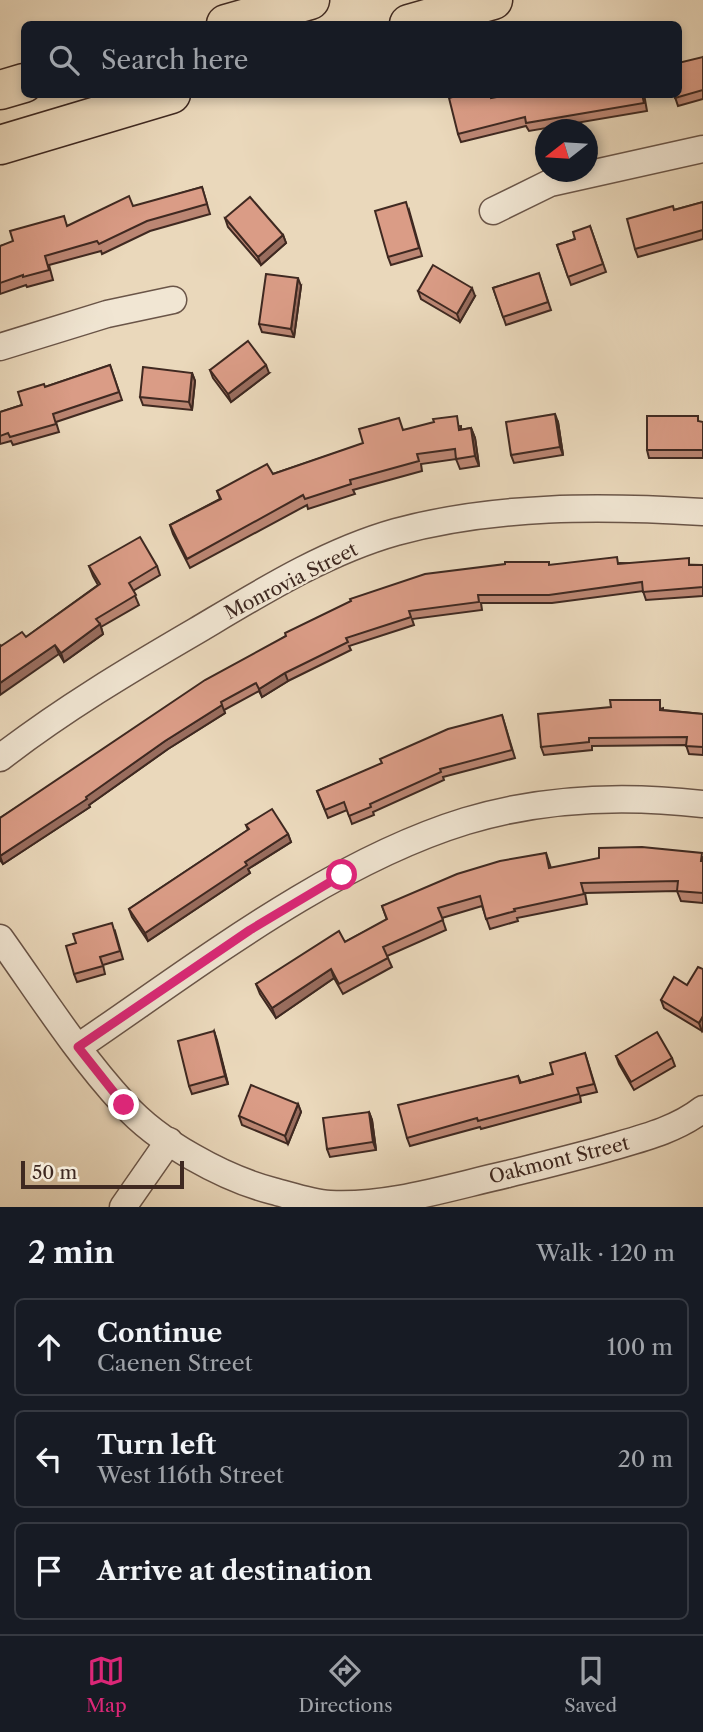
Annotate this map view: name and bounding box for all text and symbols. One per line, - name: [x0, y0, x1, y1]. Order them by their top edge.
- search box: [21, 21, 682, 98]
- icon: search: [45, 41, 83, 79]
- text: Search here: [101, 44, 248, 76]
- north arrow: [535, 119, 598, 182]
- street label: Monrovia Street: [221, 538, 361, 624]
- route start: [326, 859, 357, 890]
- route end: [108, 1089, 139, 1120]
- street label: Oakmont Street: [487, 1131, 632, 1189]
- scale bar: [21, 1158, 184, 1190]
- text: 50 m: [32, 1161, 77, 1184]
- text: 2 min: [28, 1234, 114, 1271]
- text: Walk · 120 m: [536, 1239, 675, 1267]
- text: Continue: [97, 1317, 222, 1349]
- icon: ahead: [30, 1328, 68, 1366]
- text: 100 m: [607, 1333, 673, 1361]
- text: Caenen Street: [97, 1349, 253, 1377]
- text: Turn left: [97, 1429, 216, 1461]
- icon: left: [30, 1440, 68, 1478]
- text: 20 m: [618, 1445, 673, 1473]
- text: West 116th Street: [97, 1461, 284, 1489]
- icon: arrive: [30, 1552, 68, 1590]
- text: Arrive at destination: [97, 1555, 372, 1587]
- tab: Map: [86, 1652, 127, 1717]
- tab: Directions: [299, 1652, 392, 1717]
- tab: Saved: [564, 1652, 617, 1717]

